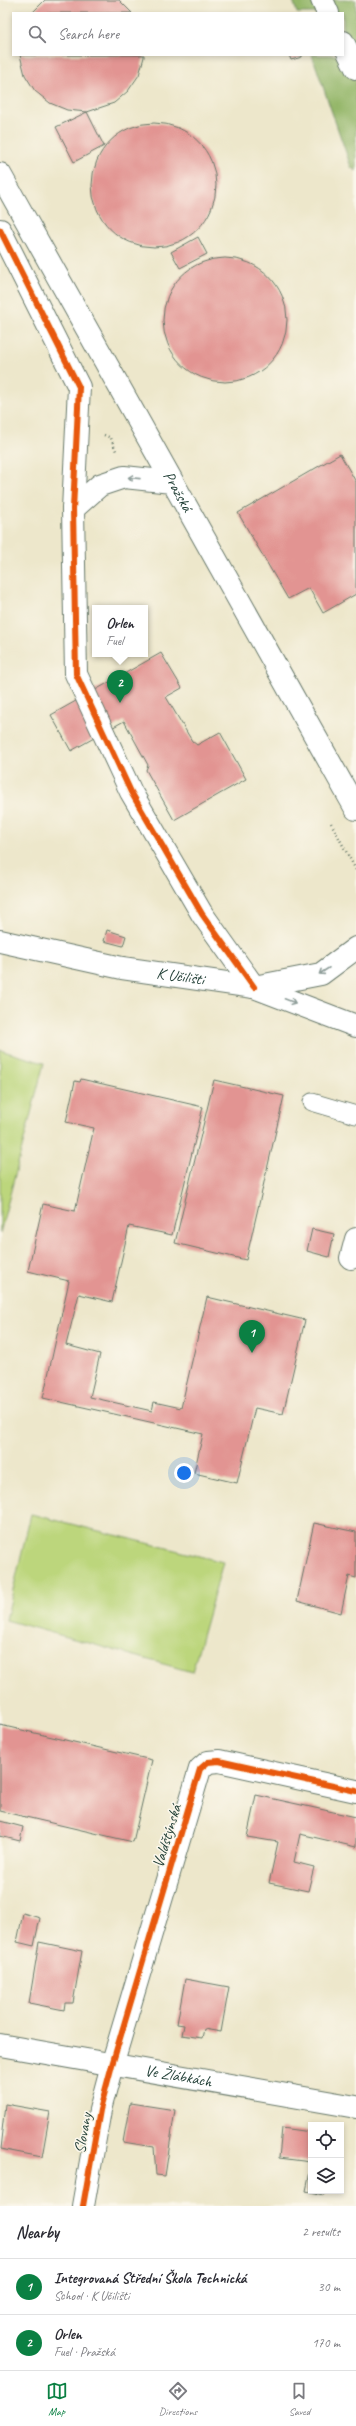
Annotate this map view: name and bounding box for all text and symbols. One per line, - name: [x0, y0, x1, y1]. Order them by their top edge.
- search box: [12, 12, 344, 56]
- icon: search: [26, 23, 48, 45]
- text: Search here: [58, 25, 119, 44]
- street label: Pražská: [159, 468, 198, 517]
- one-way arrow: [128, 474, 141, 481]
- popup: [92, 605, 148, 657]
- text: Orlen: [106, 614, 134, 633]
- text: Fuel: [106, 633, 123, 649]
- pin: 2: [107, 670, 133, 703]
- street label: K Učilišti: [155, 963, 208, 990]
- one-way arrow: [319, 966, 330, 975]
- one-way arrow: [284, 998, 296, 1006]
- pin: 1: [239, 1320, 265, 1353]
- your location: [174, 1463, 194, 1483]
- street label: Valdštýnská: [148, 1800, 187, 1870]
- street label: Ve Žlábkách: [143, 2060, 214, 2092]
- street label: Slovany: [70, 2110, 97, 2155]
- map controls: [308, 2122, 344, 2194]
- button: locate: [308, 2122, 344, 2158]
- button: layers: [308, 2158, 344, 2194]
- text: Nearby: [16, 2222, 59, 2243]
- text: 2 results: [302, 2224, 340, 2240]
- text: Integrovaná Střední Škola Technická: [54, 2269, 246, 2288]
- text: 1: [26, 2279, 32, 2295]
- text: 30 m: [318, 2279, 340, 2295]
- text: School · K Učilišti: [54, 2288, 129, 2304]
- text: Orlen: [54, 2325, 82, 2344]
- text: 2: [26, 2335, 32, 2351]
- text: 170 m: [312, 2335, 340, 2351]
- text: Fuel · Pražská: [54, 2344, 115, 2360]
- tab: Map: [46, 2380, 68, 2418]
- tab: Directions: [159, 2380, 197, 2418]
- tab: Saved: [288, 2380, 310, 2418]

